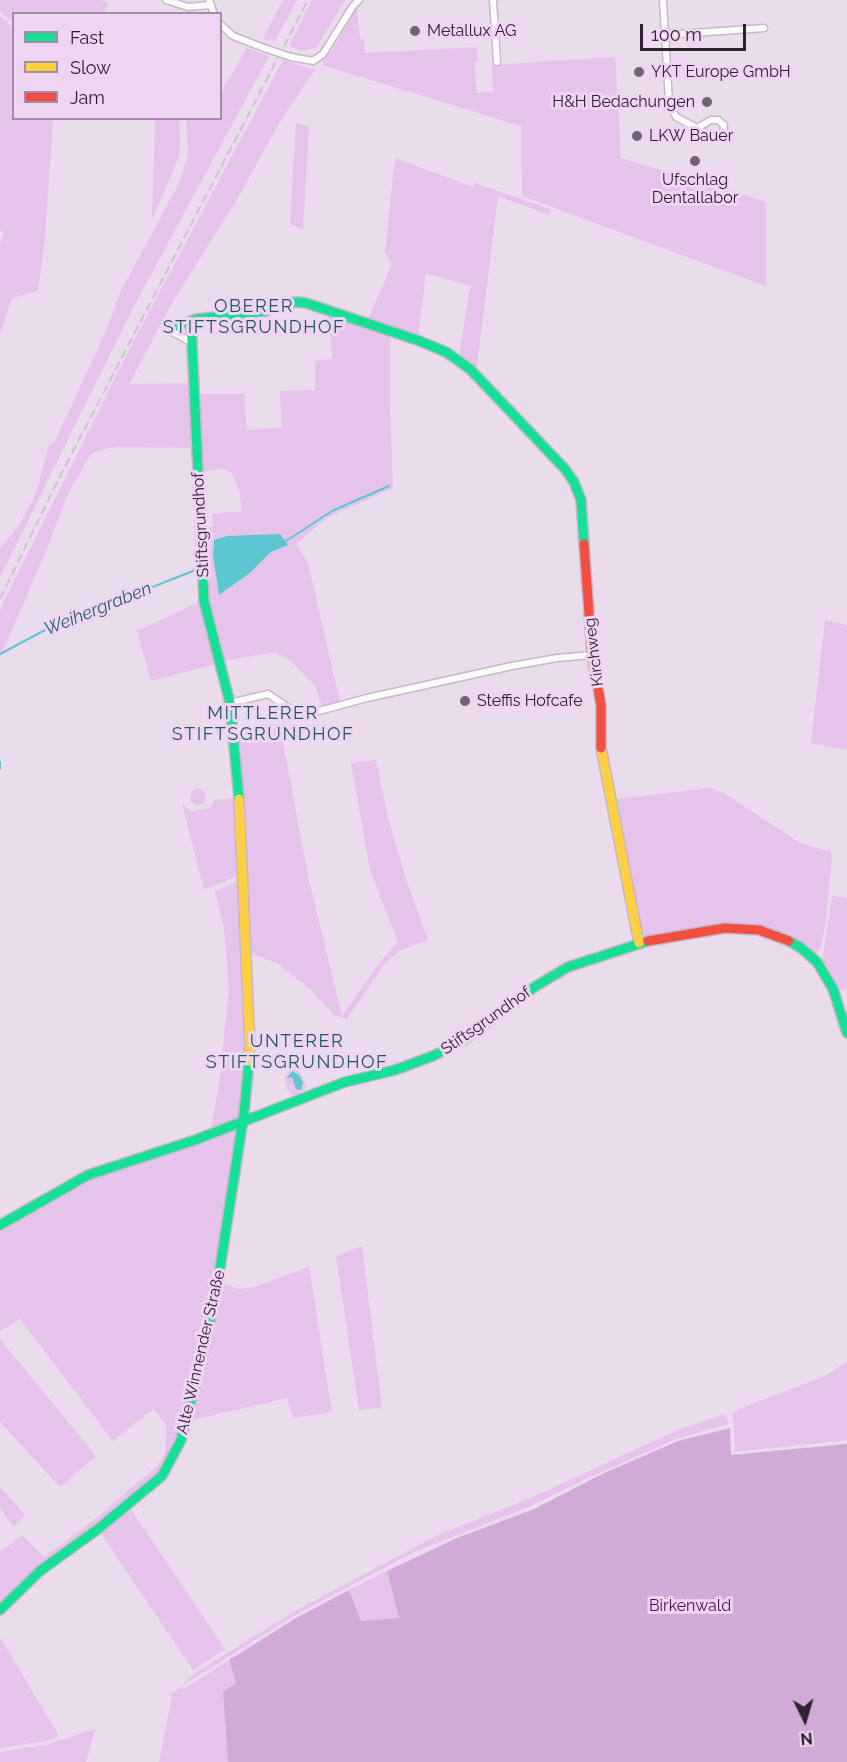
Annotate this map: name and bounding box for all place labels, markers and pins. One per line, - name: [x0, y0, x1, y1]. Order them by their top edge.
- place label: Metallux AG: [427, 21, 517, 41]
- marker: Metallux AG: [408, 24, 422, 38]
- place label: YKT Europe GmbH: [651, 62, 791, 82]
- marker: YKT Europe GmbH: [632, 65, 646, 79]
- place label: H&H Bedachungen: [552, 92, 695, 112]
- marker: H&H Bedachungen: [700, 95, 714, 109]
- place label: LKW Bauer: [649, 126, 733, 146]
- marker: LKW Bauer: [630, 129, 644, 143]
- marker: Ufschlag Dentallabor: [688, 154, 702, 168]
- place label: Ufschlag Dentallabor: [652, 170, 738, 208]
- place label: Steffis Hofcafe: [477, 691, 583, 711]
- marker: Steffis Hofcafe: [458, 694, 472, 708]

